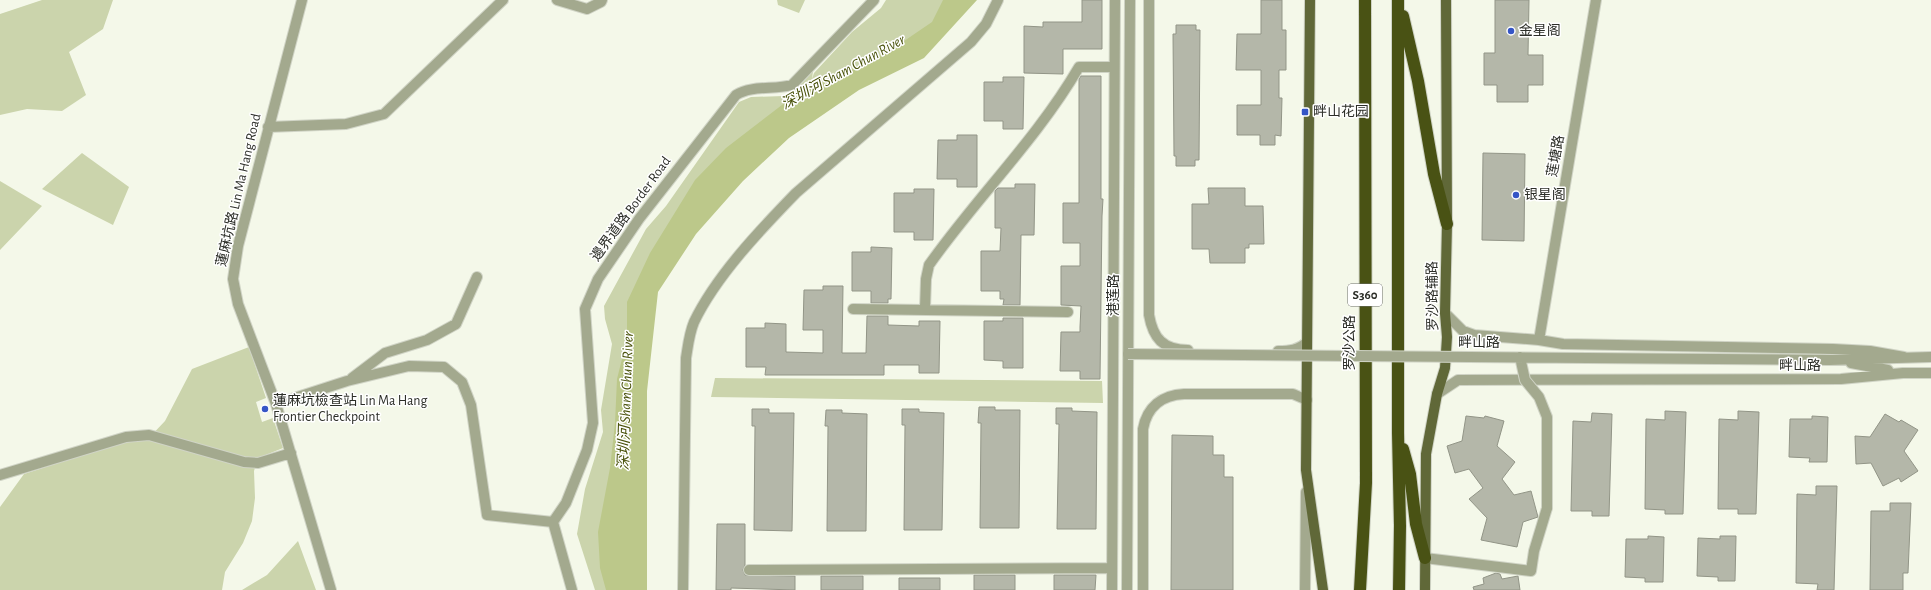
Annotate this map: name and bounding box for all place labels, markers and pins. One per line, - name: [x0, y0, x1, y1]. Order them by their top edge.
- place label: 金星阁: [1519, 23, 1561, 38]
- marker: 金星阁: [1506, 26, 1516, 36]
- place label: 畔山花园: [1313, 104, 1369, 119]
- marker: 畔山花园: [1300, 107, 1310, 117]
- place label: 银星阁: [1524, 187, 1566, 202]
- marker: 银星阁: [1511, 190, 1521, 200]
- place label: 蓮麻坑檢查站 Lin Ma Hang Frontier Checkpoint: [273, 392, 428, 424]
- marker: 蓮麻坑檢查站 Lin Ma Hang Frontier Checkpoint: [260, 404, 270, 414]

